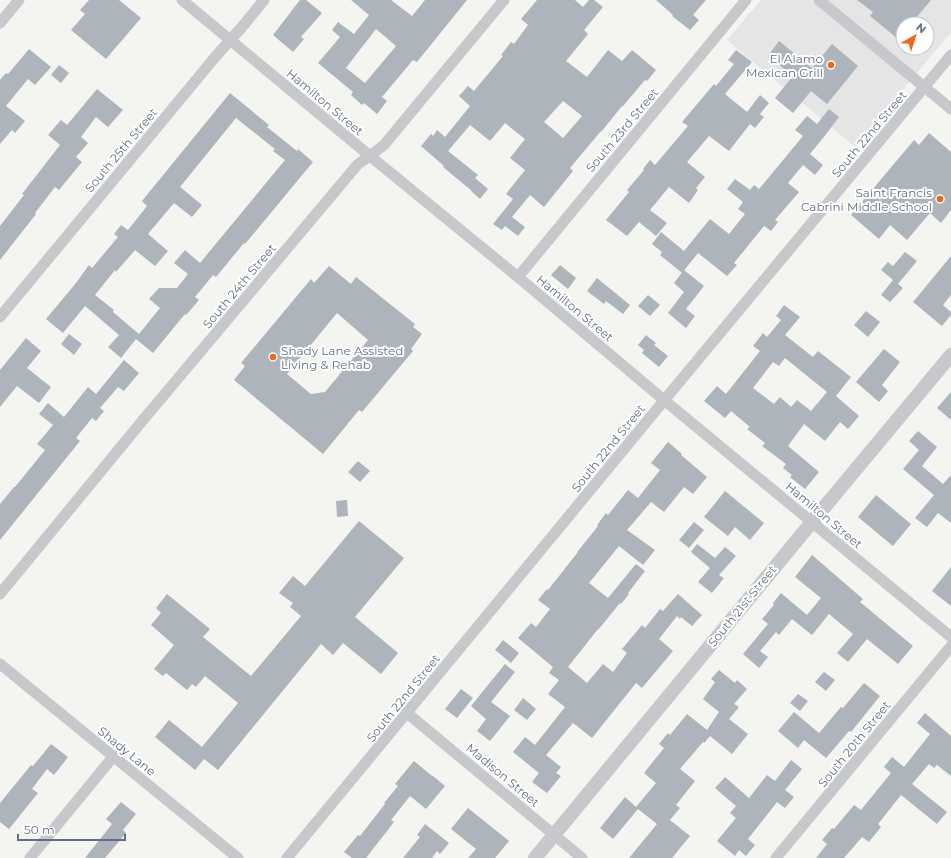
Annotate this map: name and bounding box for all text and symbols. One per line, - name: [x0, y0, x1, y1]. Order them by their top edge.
- north arrow: [895, 16, 935, 56]
- text: N: [913, 20, 929, 36]
- place label: El Alamo Mexican Grill: [746, 51, 823, 80]
- marker: El Alamo Mexican Grill: [826, 60, 836, 70]
- street label: Hamilton Street: [284, 66, 367, 139]
- street label: South 23rd Street: [583, 85, 662, 175]
- street label: South 22nd Street: [828, 88, 910, 180]
- street label: South 25th Street: [81, 105, 161, 195]
- place label: Saint Francis Cabrini Middle School: [801, 185, 932, 214]
- marker: Saint Francis Cabrini Middle School: [935, 194, 945, 204]
- street label: South 24th Street: [199, 240, 279, 331]
- street label: Hamilton Street: [534, 272, 617, 345]
- place label: Shady Lane Assisted Living & Rehab: [281, 343, 403, 372]
- marker: Shady Lane Assisted Living & Rehab: [268, 352, 278, 362]
- street label: South 22nd Street: [568, 401, 648, 495]
- street label: Hamilton Street: [783, 479, 866, 552]
- street label: South 21st Street: [705, 562, 779, 650]
- street label: South 22nd Street: [363, 651, 443, 745]
- street label: South 20th Street: [815, 698, 893, 790]
- street label: Shady Lane: [95, 723, 159, 779]
- street label: Madison Street: [463, 740, 543, 810]
- scale bar: [18, 816, 125, 842]
- text: 50 m: [24, 822, 55, 837]

